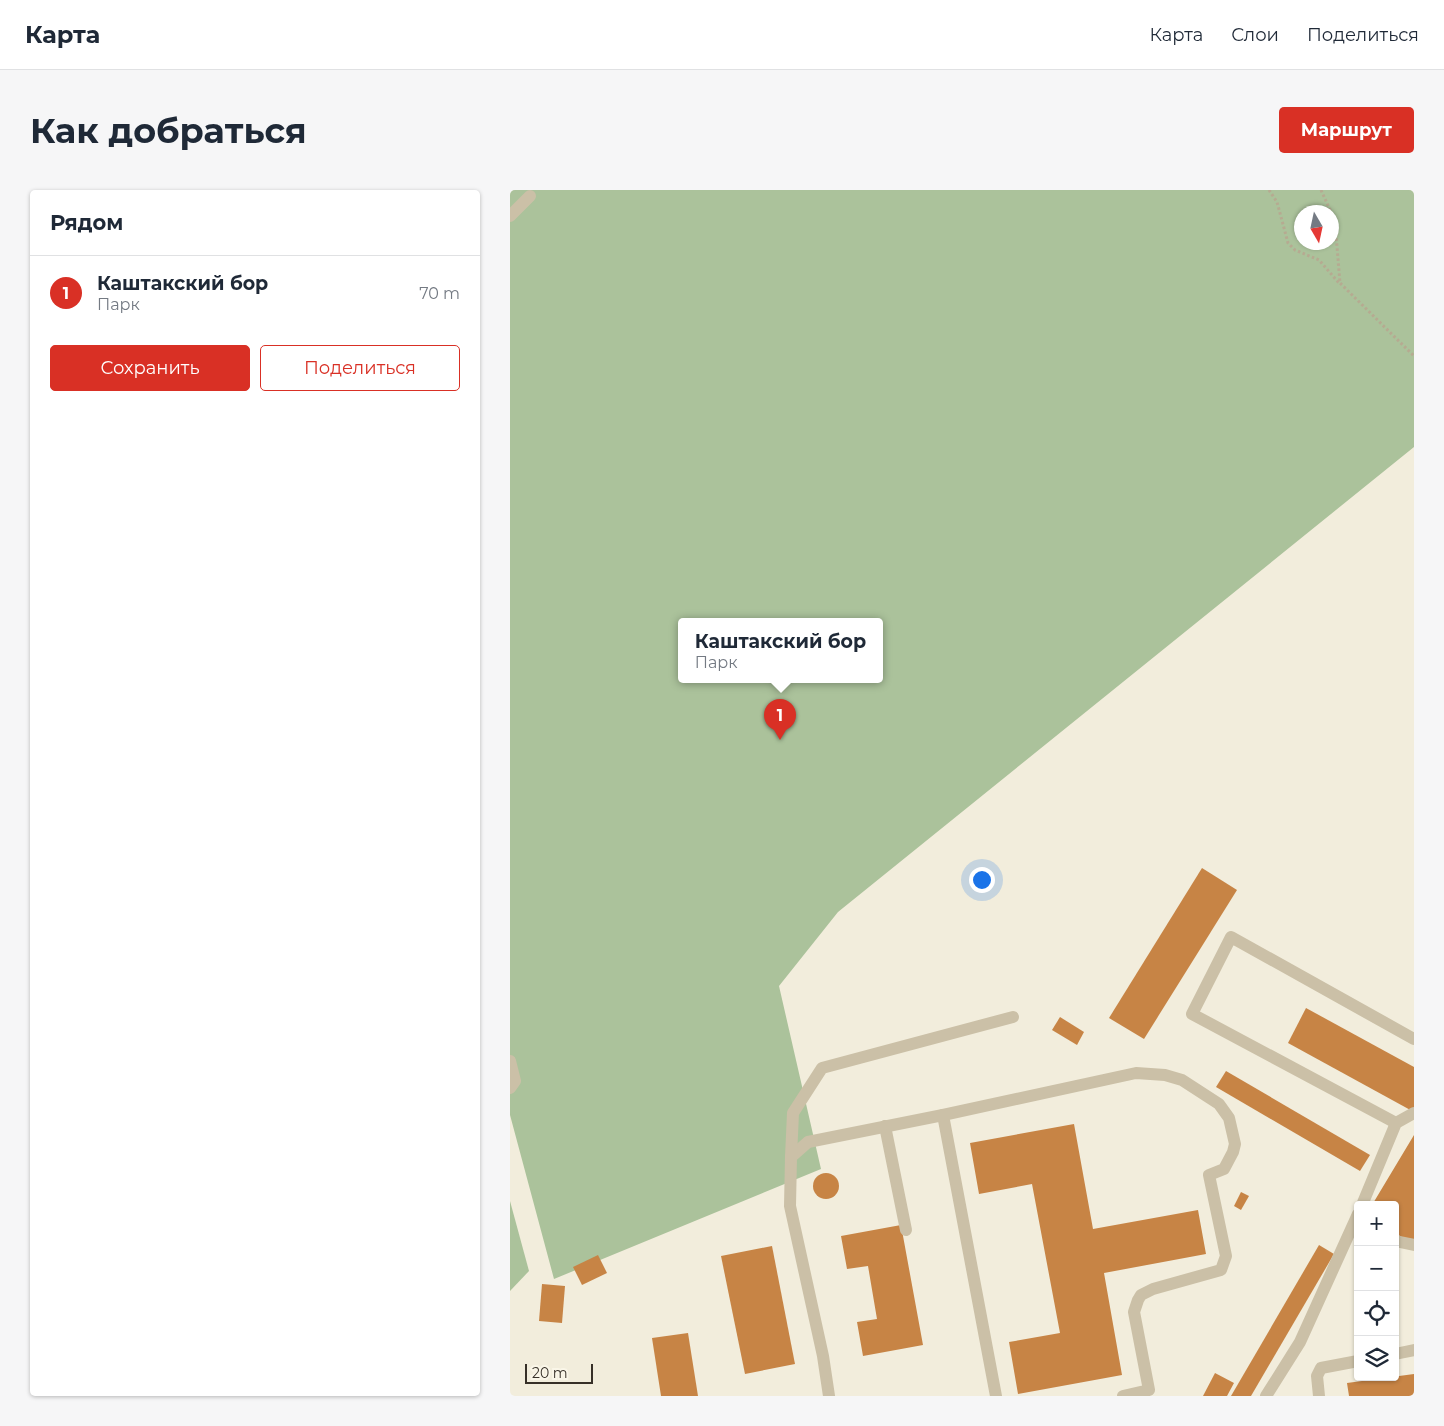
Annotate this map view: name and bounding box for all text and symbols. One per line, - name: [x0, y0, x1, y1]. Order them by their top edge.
- text: Карта: [25, 20, 100, 49]
- text: Карта: [1149, 24, 1203, 46]
- text: Слои: [1231, 24, 1279, 46]
- text: Поделиться: [1307, 24, 1419, 46]
- button: Маршрут: [1279, 107, 1414, 153]
- text: Как добраться: [30, 109, 307, 152]
- north arrow: [1294, 205, 1339, 250]
- text: Рядом: [50, 210, 123, 235]
- text: Каштакский бор: [97, 272, 268, 295]
- text: 1: [63, 284, 69, 303]
- text: 70 m: [419, 284, 460, 303]
- text: Парк: [97, 295, 140, 314]
- button: Сохранить: [50, 345, 250, 391]
- button: Поделиться: [260, 345, 460, 391]
- popup: [678, 618, 883, 683]
- text: Каштакский бор: [695, 630, 866, 653]
- text: Парк: [695, 653, 738, 672]
- pin: 1: [764, 699, 796, 740]
- your location: [969, 867, 995, 893]
- map controls: [1354, 1201, 1399, 1381]
- button: +: [1354, 1201, 1399, 1246]
- button: −: [1354, 1246, 1399, 1291]
- button: locate: [1354, 1291, 1399, 1336]
- button: layers: [1354, 1336, 1399, 1381]
- scale bar: [525, 1361, 592, 1384]
- text: 20 m: [532, 1364, 568, 1382]

